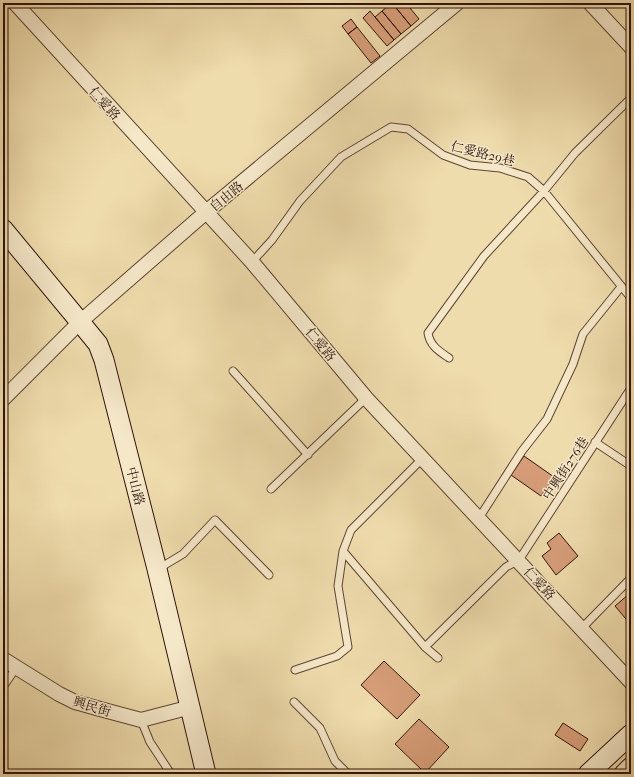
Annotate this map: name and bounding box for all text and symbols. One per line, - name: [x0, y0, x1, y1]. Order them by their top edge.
- street label: 仁愛路: [86, 84, 123, 123]
- street label: 仁愛路29巷: [449, 138, 516, 169]
- street label: 自由路: [207, 178, 246, 215]
- street label: 仁愛路: [302, 325, 339, 364]
- street label: 中興街276巷: [540, 434, 591, 503]
- street label: 中山路: [124, 465, 148, 507]
- street label: 仁愛路: [521, 564, 558, 603]
- street label: 興民街: [71, 694, 113, 719]

